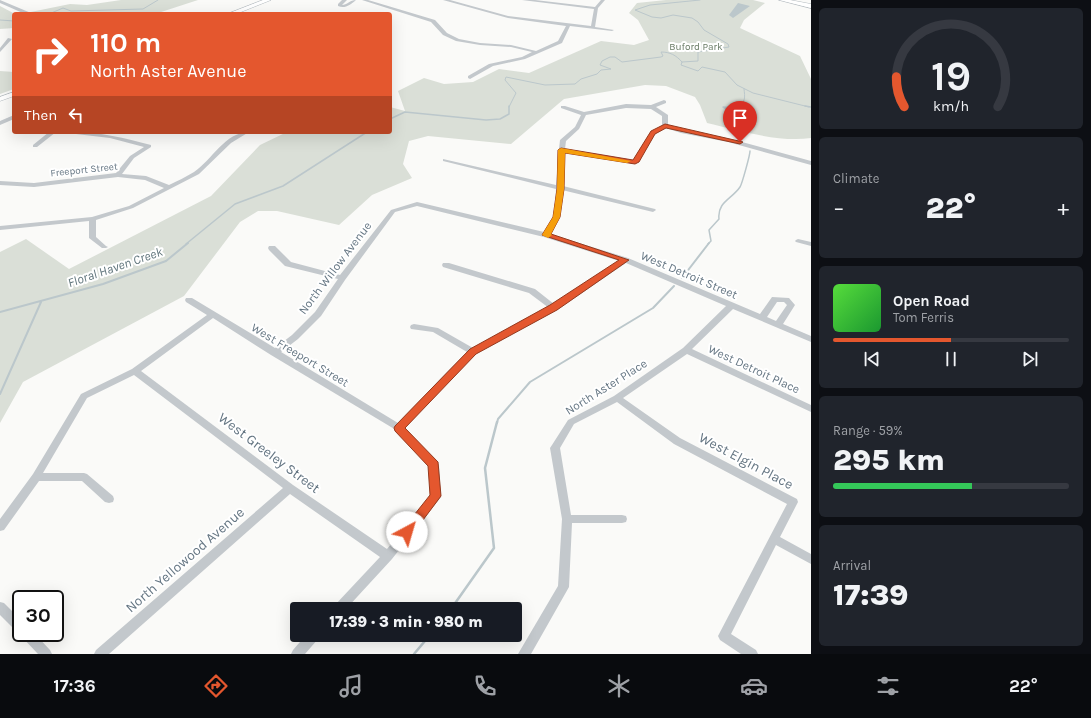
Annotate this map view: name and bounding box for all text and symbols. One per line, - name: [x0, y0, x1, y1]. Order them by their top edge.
- text: 110 m: [90, 26, 161, 59]
- icon: right: [24, 28, 76, 80]
- park label: Buford Park: [669, 41, 723, 53]
- text: 19: [931, 51, 971, 99]
- text: North Aster Avenue: [90, 60, 246, 82]
- text: km/h: [933, 97, 969, 114]
- pin: [723, 101, 757, 142]
- icon: left: [65, 104, 87, 126]
- text: Then: [24, 106, 57, 124]
- icon: arrive: [729, 107, 751, 129]
- street label: Freeport Street: [50, 160, 118, 180]
- text: Climate: [833, 171, 879, 186]
- text: 22°: [925, 190, 977, 226]
- text: −: [833, 195, 845, 221]
- text: +: [1057, 195, 1069, 221]
- street label: North Willow Avenue: [296, 219, 374, 317]
- water label: Floral Haven Creek: [66, 244, 165, 290]
- street label: West Detroit Street: [639, 248, 740, 302]
- text: Open Road: [893, 292, 970, 310]
- text: Tom Ferris: [893, 310, 954, 325]
- street label: West Freeport Street: [249, 320, 352, 390]
- street label: West Detroit Place: [706, 342, 802, 396]
- icon: previous: [861, 348, 883, 370]
- icon: pause: [940, 348, 962, 370]
- icon: next: [1019, 348, 1041, 370]
- street label: North Aster Place: [563, 356, 649, 418]
- street label: West Greeley Street: [215, 409, 323, 497]
- text: Range · 59%: [833, 423, 903, 438]
- street label: West Elgin Place: [696, 429, 796, 493]
- text: 295 km: [833, 442, 945, 478]
- street label: North Yellowood Avenue: [122, 504, 248, 616]
- position arrow: [386, 511, 428, 553]
- text: Arrival: [833, 558, 871, 573]
- text: 17:39: [833, 577, 909, 613]
- speed limit sign: 30: [12, 590, 64, 642]
- text: 17:39 · 3 min · 980 m: [329, 613, 483, 631]
- icon: directions: [202, 672, 230, 700]
- icon: music: [337, 672, 365, 700]
- icon: phone: [471, 672, 499, 700]
- icon: climate: [605, 672, 633, 700]
- icon: car: [740, 672, 768, 700]
- icon: filters: [874, 672, 902, 700]
- text: 17:36: [53, 675, 96, 697]
- text: 22°: [1009, 675, 1038, 697]

